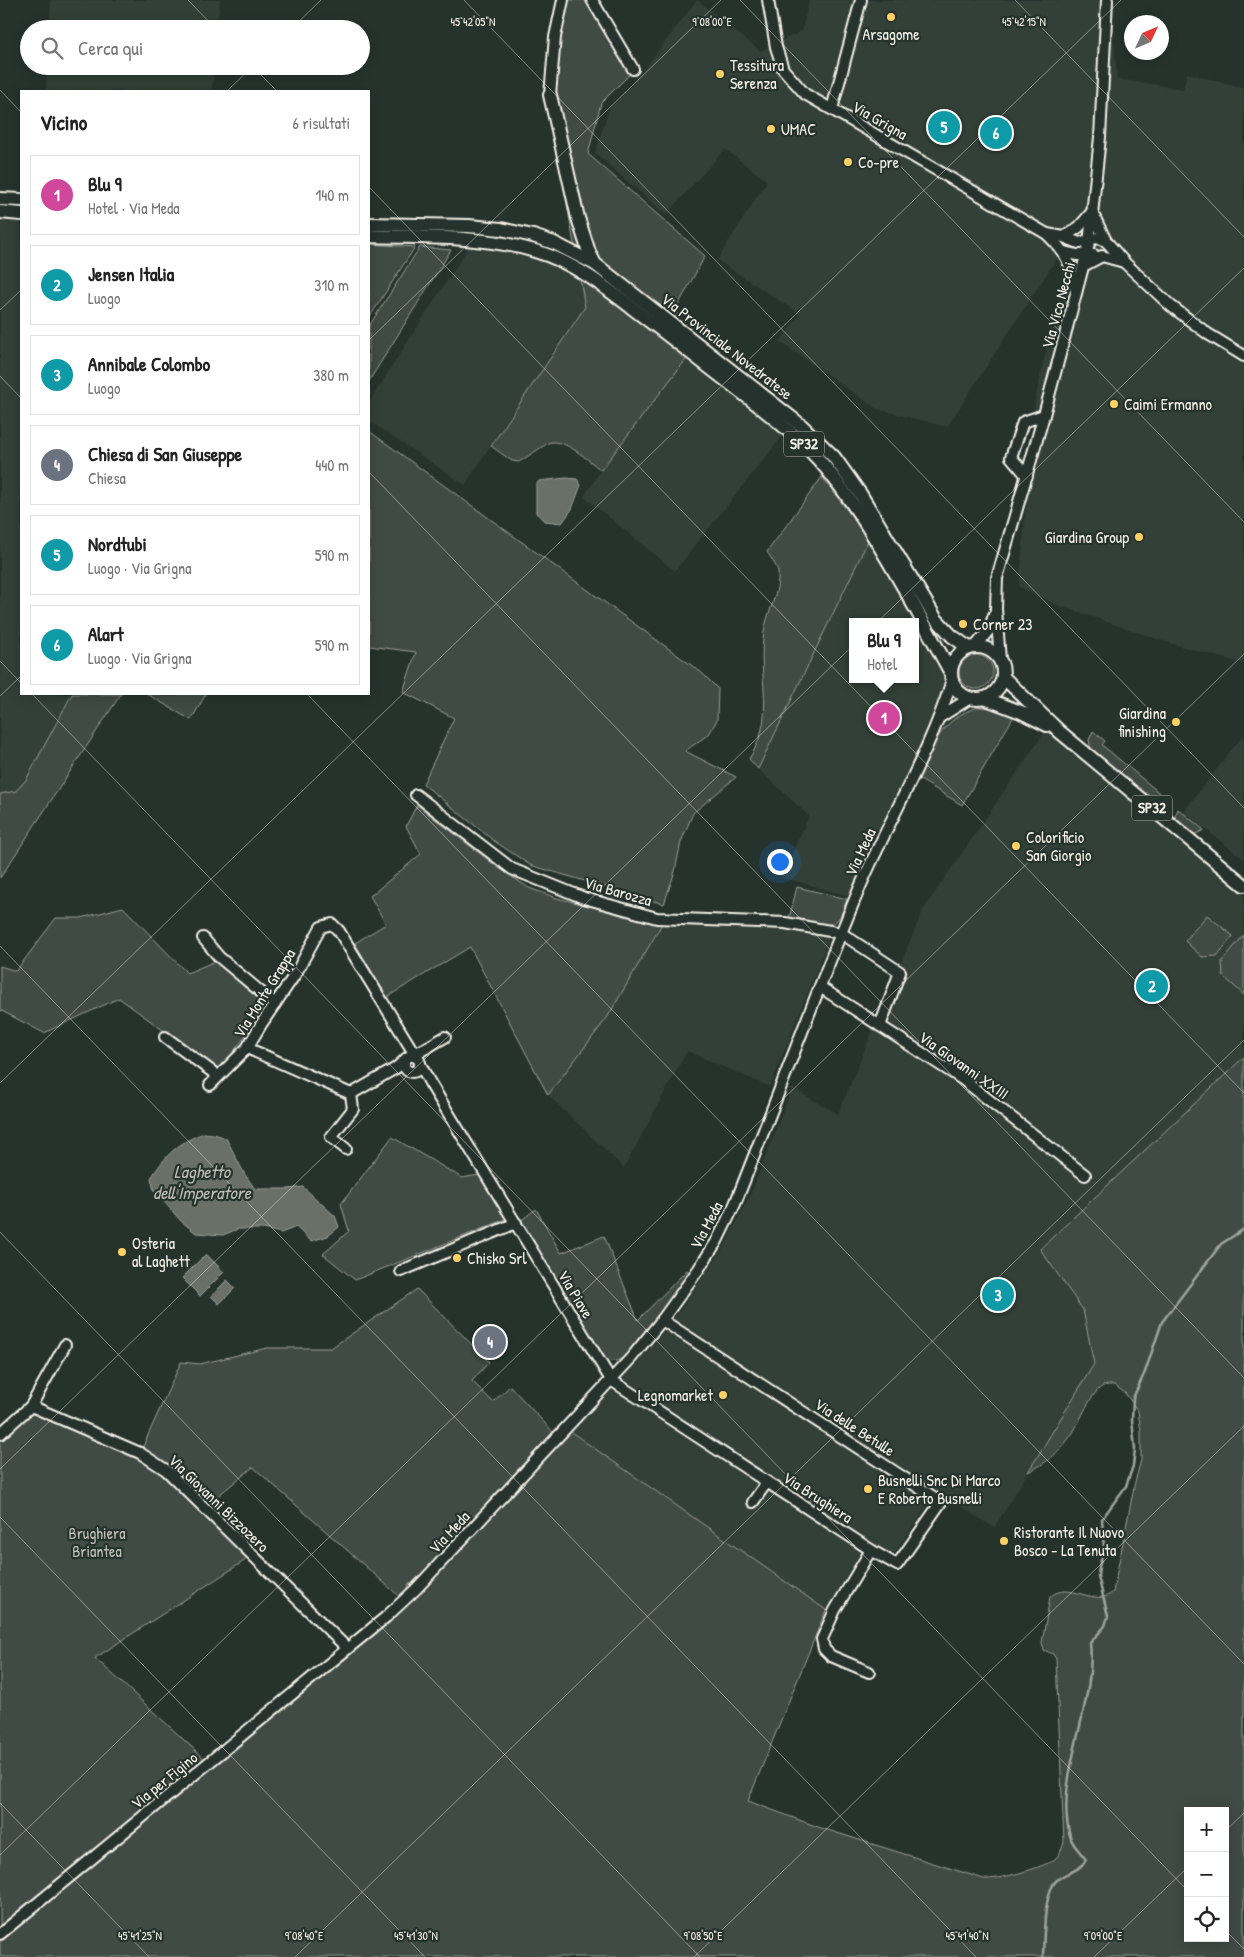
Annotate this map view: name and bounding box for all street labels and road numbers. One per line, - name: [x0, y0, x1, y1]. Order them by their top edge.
- street label: Via Grigna: [848, 95, 912, 145]
- street label: Via Vico Necchi: [1036, 259, 1080, 351]
- street label: Via Provinciale Novedratese: [657, 288, 798, 405]
- road number: SP32: [784, 432, 824, 456]
- road number: SP32: [1132, 796, 1172, 820]
- street label: Via Meda: [839, 824, 881, 880]
- street label: Via Barozza: [582, 871, 654, 911]
- street label: Via Monte Grappa: [228, 944, 300, 1042]
- street label: Via Giovanni XXIII: [915, 1026, 1013, 1104]
- street label: Via Meda: [684, 1197, 728, 1253]
- street label: Via Piave: [553, 1266, 599, 1323]
- street label: Via delle Betulle: [811, 1393, 900, 1462]
- street label: Via Giovanni Bizzozero: [164, 1449, 275, 1557]
- street label: Via Brughiera: [779, 1466, 857, 1528]
- street label: Via Meda: [424, 1506, 474, 1558]
- street label: Via per Figino: [126, 1746, 202, 1814]

